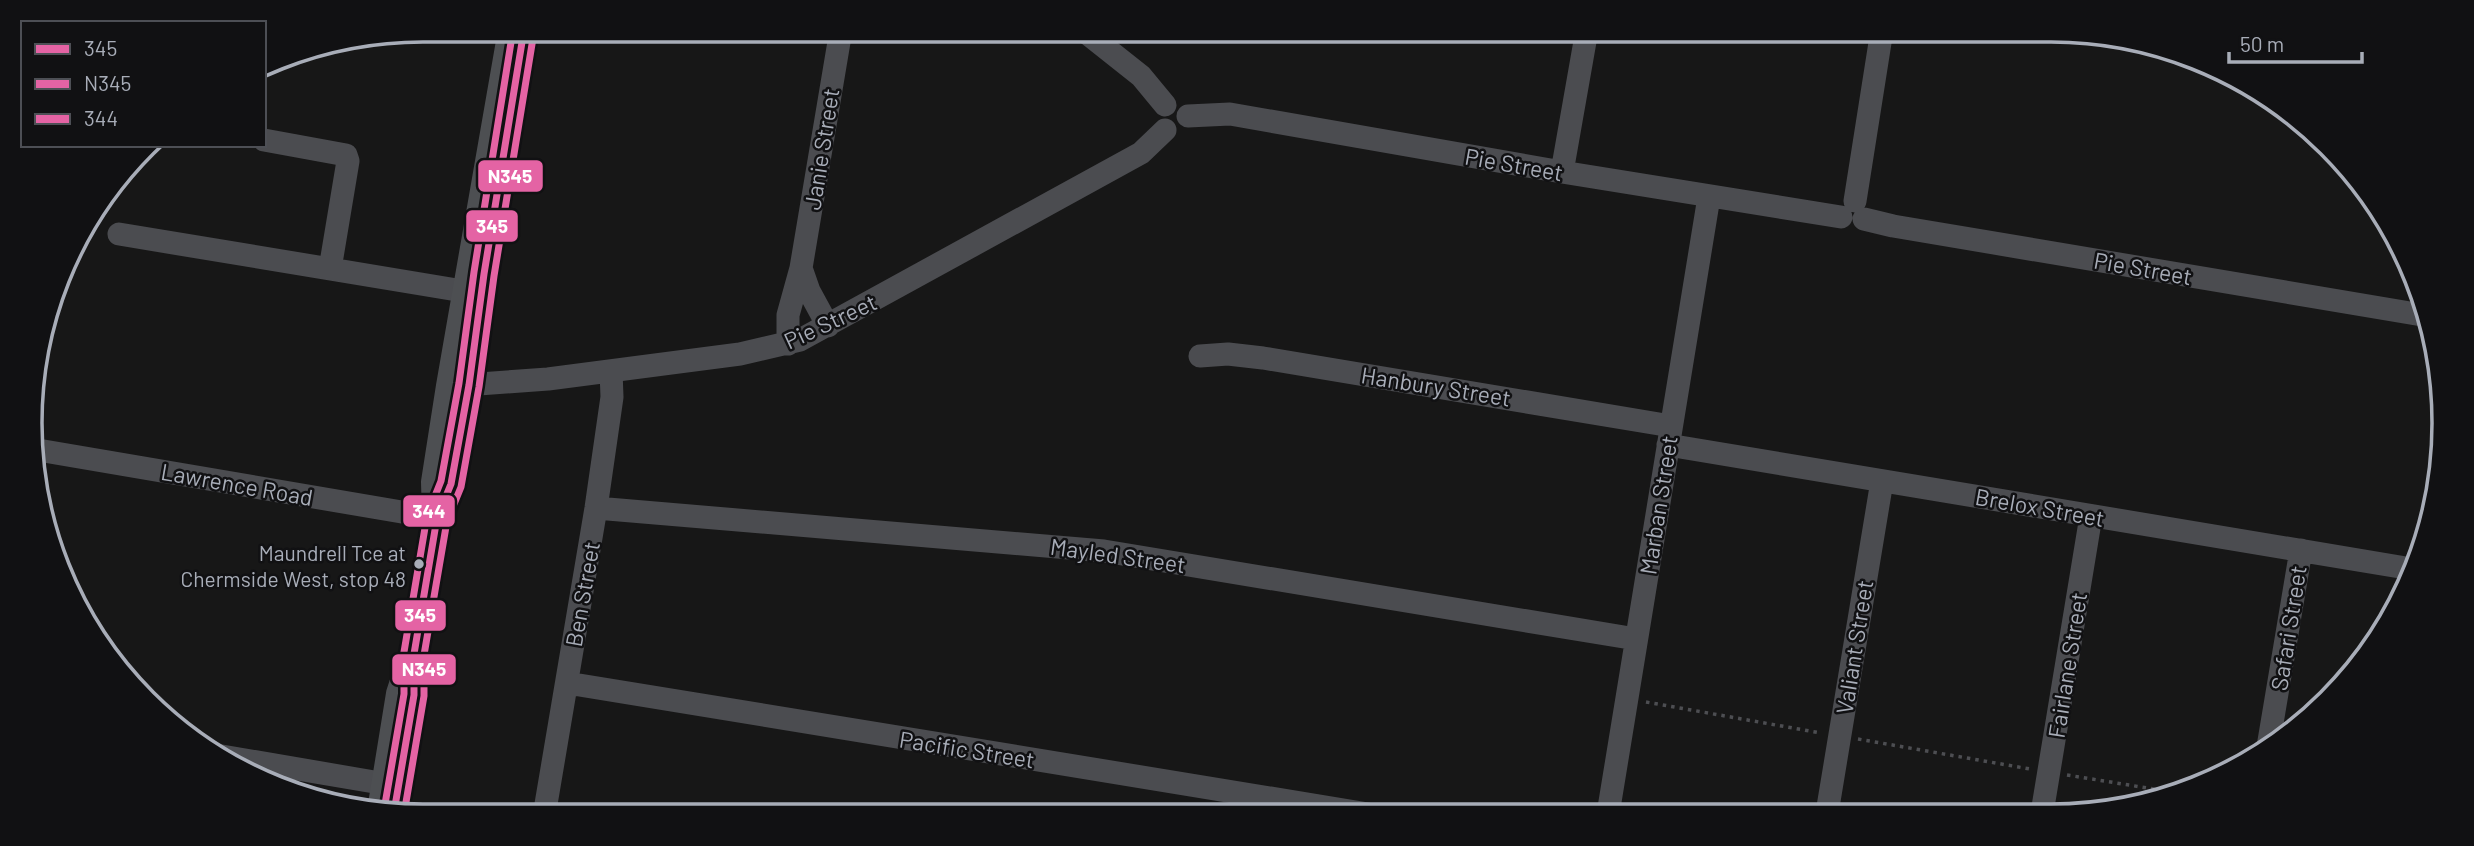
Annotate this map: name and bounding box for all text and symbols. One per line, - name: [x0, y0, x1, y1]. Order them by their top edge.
- legend: [21, 21, 266, 147]
- scale bar: [2229, 21, 2362, 65]
- text: 50 m: [2240, 31, 2284, 56]
- text: 345: [84, 35, 117, 60]
- text: N345: [84, 70, 131, 95]
- street label: Janie Street: [798, 86, 844, 212]
- text: 344: [84, 105, 118, 130]
- street label: Pie Street: [1463, 142, 1565, 186]
- line badge: N345: [477, 159, 544, 193]
- text: N345: [488, 164, 532, 187]
- line badge: 345: [465, 209, 519, 243]
- text: 345: [476, 214, 508, 237]
- street label: Pie Street: [2092, 246, 2194, 290]
- street label: Pie Street: [779, 287, 881, 355]
- street label: Hanbury Street: [1359, 360, 1513, 412]
- street label: Marban Street: [1633, 433, 1683, 577]
- street label: Lawrence Road: [159, 457, 315, 511]
- street label: Brelox Street: [1973, 482, 2107, 532]
- line badge: 344: [402, 494, 456, 528]
- text: 344: [412, 499, 446, 522]
- street label: Mayled Street: [1049, 532, 1187, 578]
- street label: Ben Street: [559, 539, 605, 649]
- place label: Maundrell Tce at Chermside West, stop 48: [181, 540, 406, 591]
- marker: Maundrell Tce at Chermside West, stop 48: [412, 557, 426, 571]
- street label: Safari Street: [2264, 563, 2312, 693]
- street label: Valiant Street: [1830, 578, 1878, 716]
- street label: Fairlane Street: [2042, 590, 2092, 740]
- line badge: 345: [394, 599, 447, 632]
- text: 345: [404, 603, 436, 626]
- line badge: N345: [391, 653, 457, 686]
- text: N345: [402, 657, 446, 680]
- street label: Pacific Street: [897, 724, 1037, 774]

